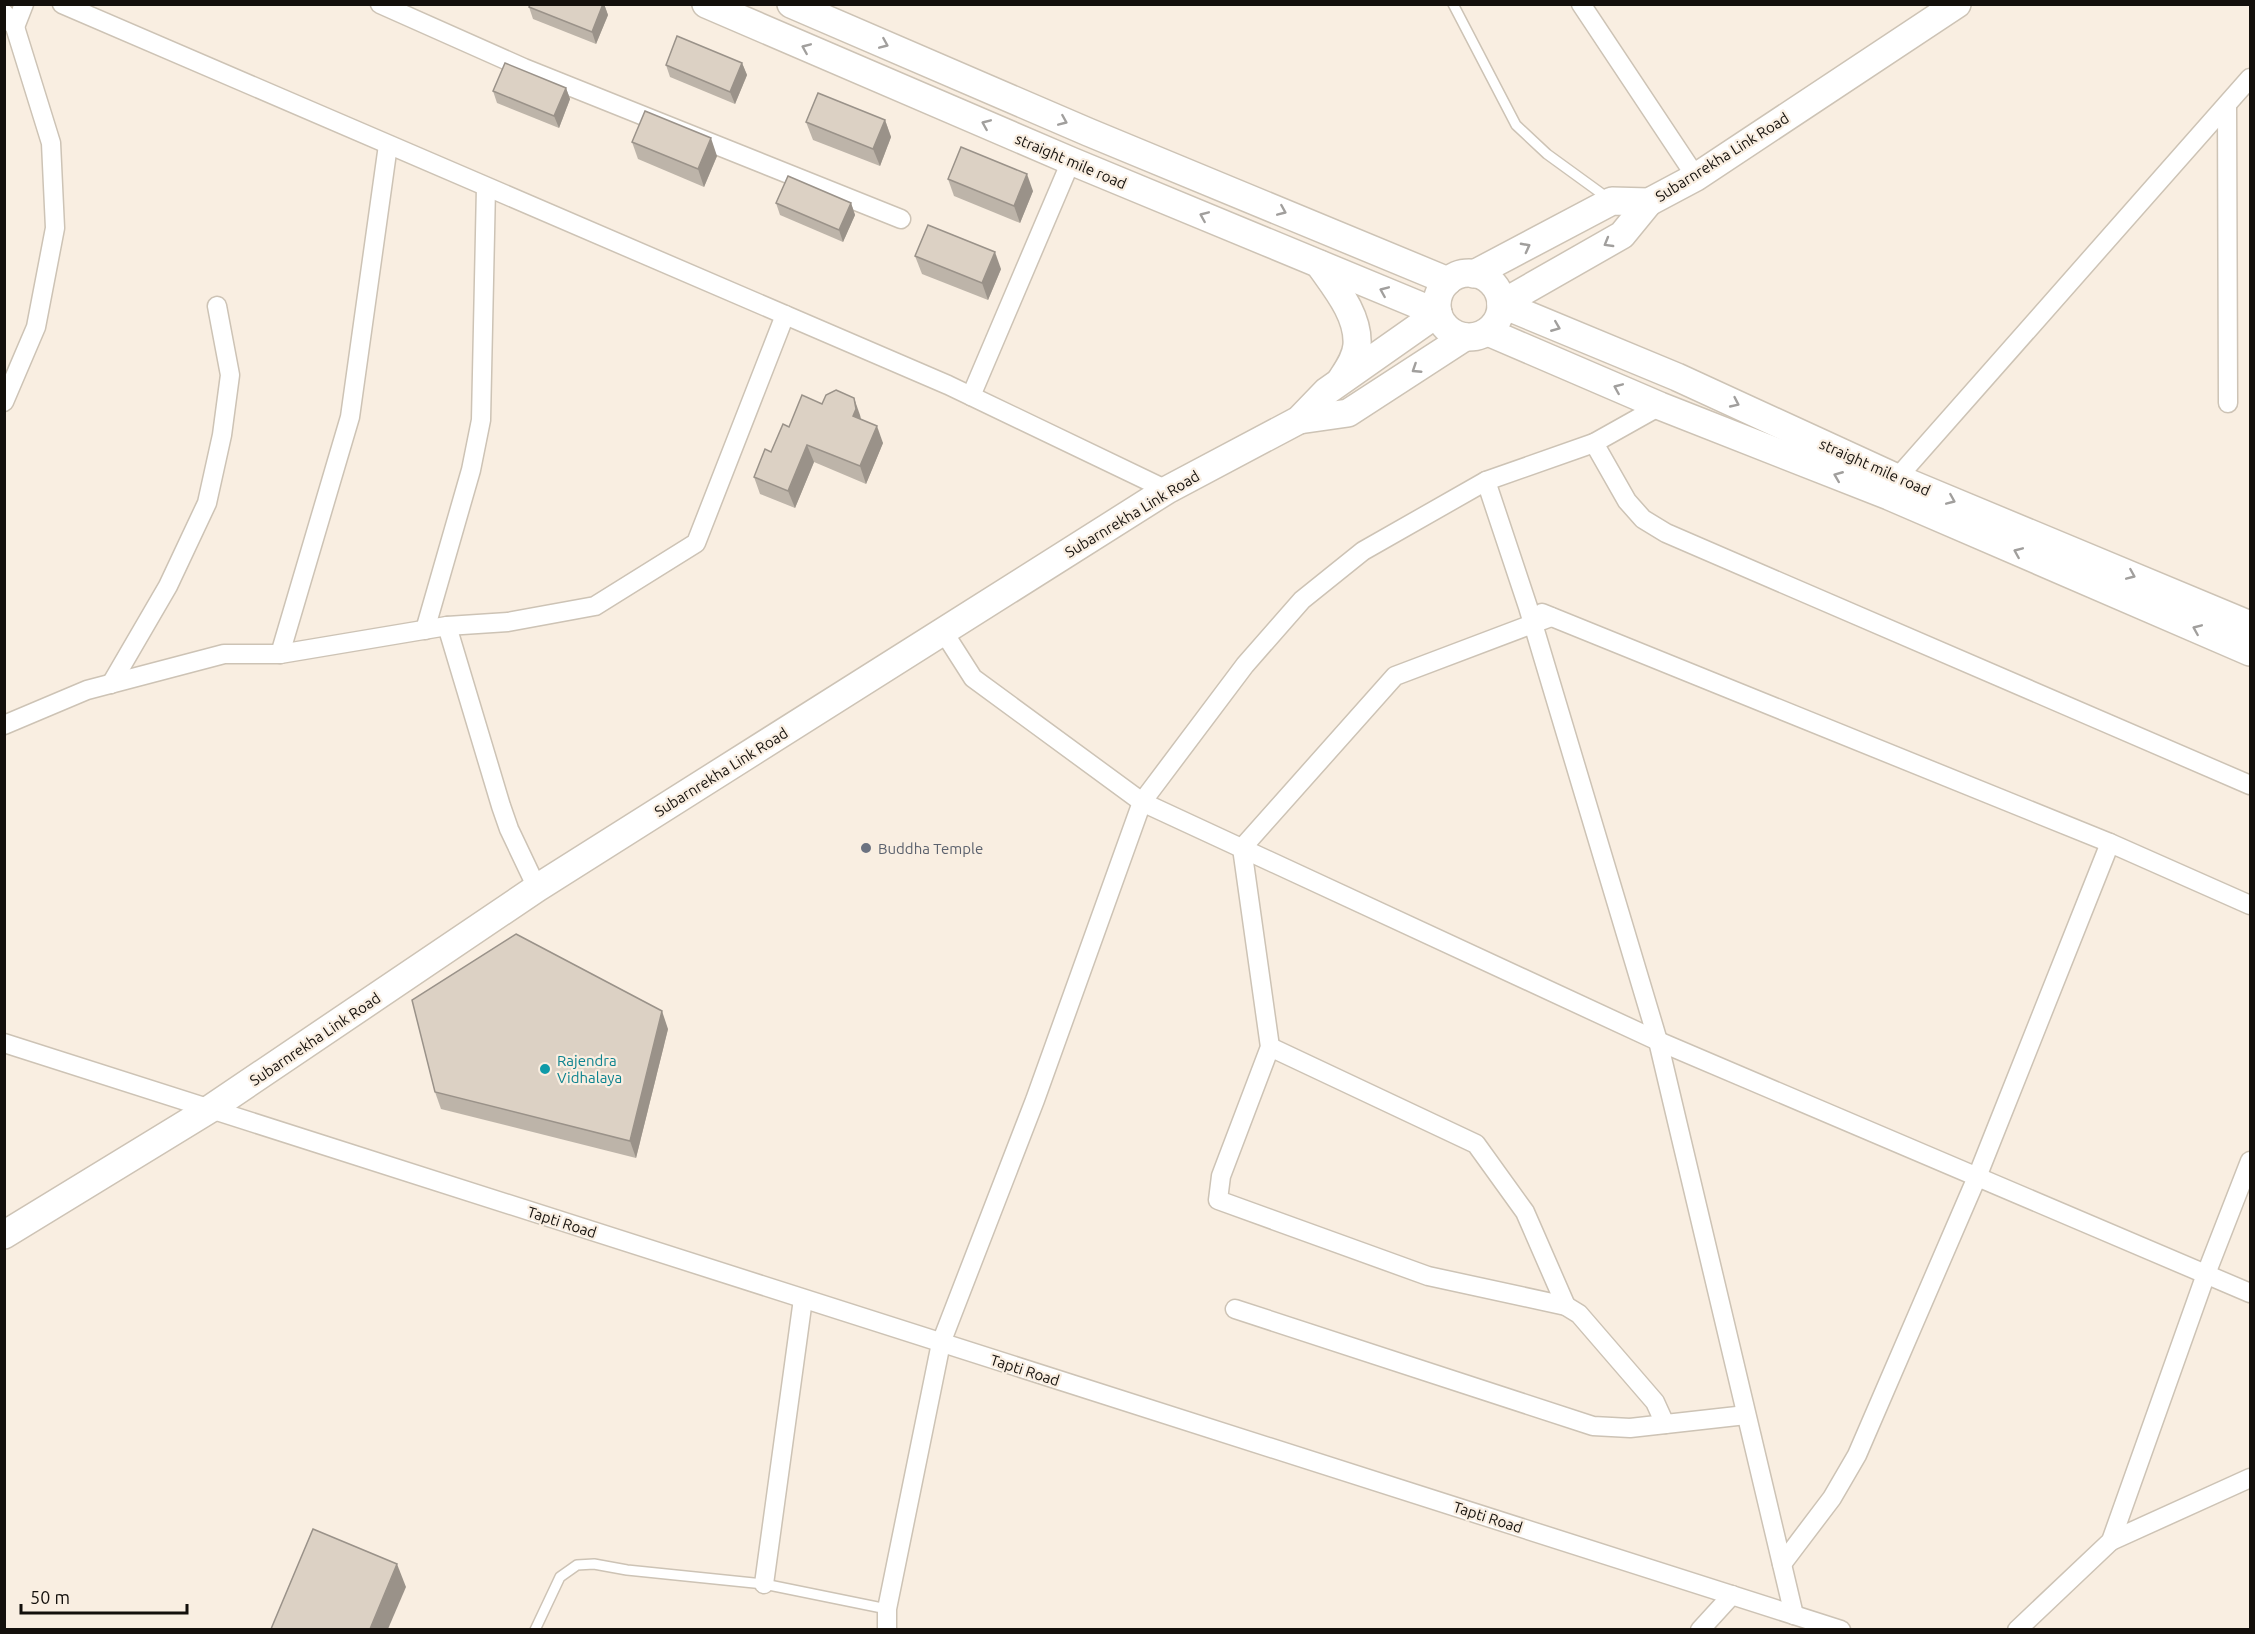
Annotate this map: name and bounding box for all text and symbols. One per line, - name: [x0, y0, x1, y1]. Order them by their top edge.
- one-way arrow: [877, 37, 888, 49]
- one-way arrow: [802, 43, 813, 55]
- street label: Subarnrekha Link Road: [1652, 109, 1792, 205]
- one-way arrow: [1056, 114, 1067, 126]
- one-way arrow: [981, 120, 992, 132]
- street label: straight mile road: [1013, 130, 1129, 192]
- one-way arrow: [1276, 204, 1287, 216]
- one-way arrow: [1200, 211, 1211, 223]
- one-way arrow: [1604, 236, 1614, 247]
- one-way arrow: [1520, 243, 1530, 254]
- one-way arrow: [1380, 286, 1391, 298]
- one-way arrow: [1549, 320, 1560, 332]
- one-way arrow: [1411, 362, 1422, 373]
- one-way arrow: [1613, 383, 1624, 395]
- one-way arrow: [1728, 396, 1739, 408]
- street label: straight mile road: [1817, 435, 1933, 499]
- street label: Subarnrekha Link Road: [1062, 467, 1202, 561]
- one-way arrow: [1833, 471, 1844, 483]
- one-way arrow: [1945, 493, 1956, 505]
- one-way arrow: [2013, 547, 2024, 559]
- one-way arrow: [2125, 568, 2136, 580]
- one-way arrow: [2192, 624, 2203, 636]
- street label: Subarnrekha Link Road: [651, 724, 791, 820]
- place label: Buddha Temple: [878, 840, 983, 857]
- marker: Buddha Temple: [859, 841, 873, 855]
- street label: Subarnrekha Link Road: [246, 989, 384, 1089]
- place label: Rajendra Vidhalaya: [557, 1052, 622, 1086]
- marker: Rajendra Vidhalaya: [538, 1062, 552, 1076]
- street label: Tapti Road: [525, 1203, 599, 1241]
- street label: Tapti Road: [988, 1351, 1062, 1389]
- street label: Tapti Road: [1451, 1498, 1525, 1536]
- scale bar: [21, 1577, 188, 1615]
- text: 50 m: [30, 1587, 70, 1607]

